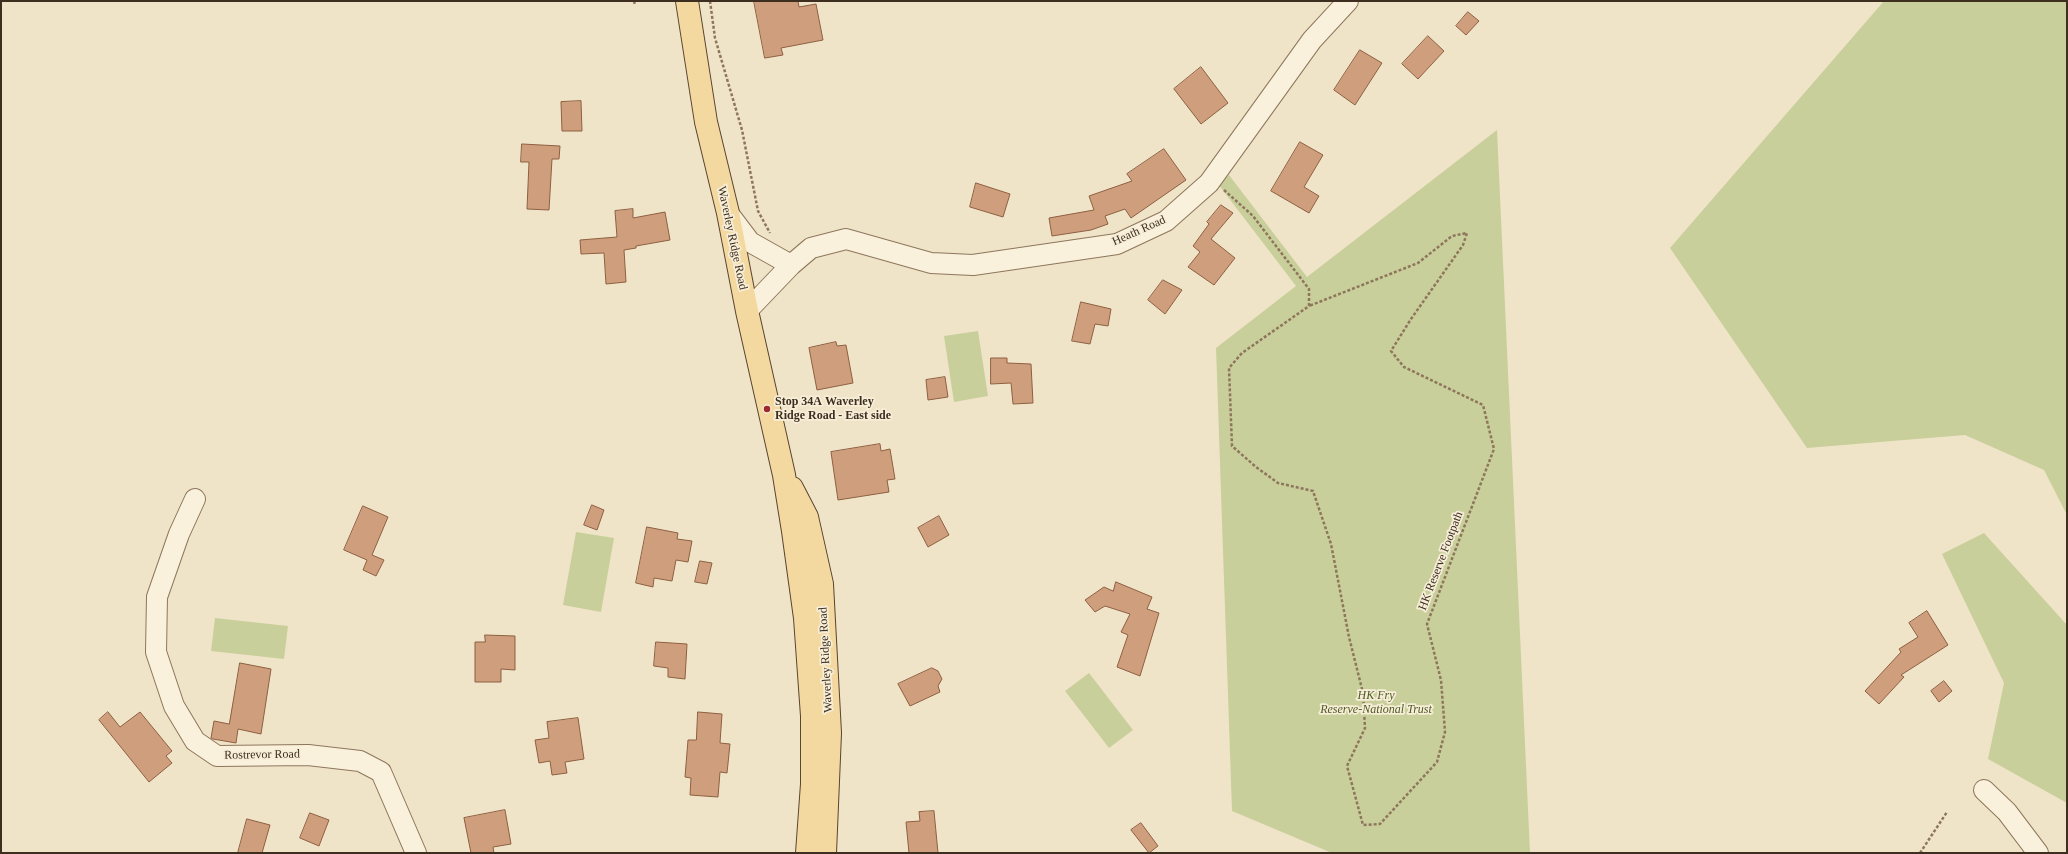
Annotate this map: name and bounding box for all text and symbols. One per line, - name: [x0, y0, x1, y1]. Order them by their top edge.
- street label: Waverley Ridge Road: [714, 185, 750, 291]
- street label: Heath Road: [1110, 213, 1168, 249]
- place label: Stop 34A Waverley Ridge Road - East side: [775, 395, 891, 423]
- marker: Stop 34A Waverley Ridge Road - East side: [762, 404, 772, 414]
- street label: HK Reserve Footpath: [1416, 510, 1466, 612]
- street label: Waverley Ridge Road: [816, 607, 836, 713]
- park label: HK Fry Reserve-National Trust: [1320, 689, 1432, 717]
- street label: Rostrevor Road: [224, 747, 300, 763]

